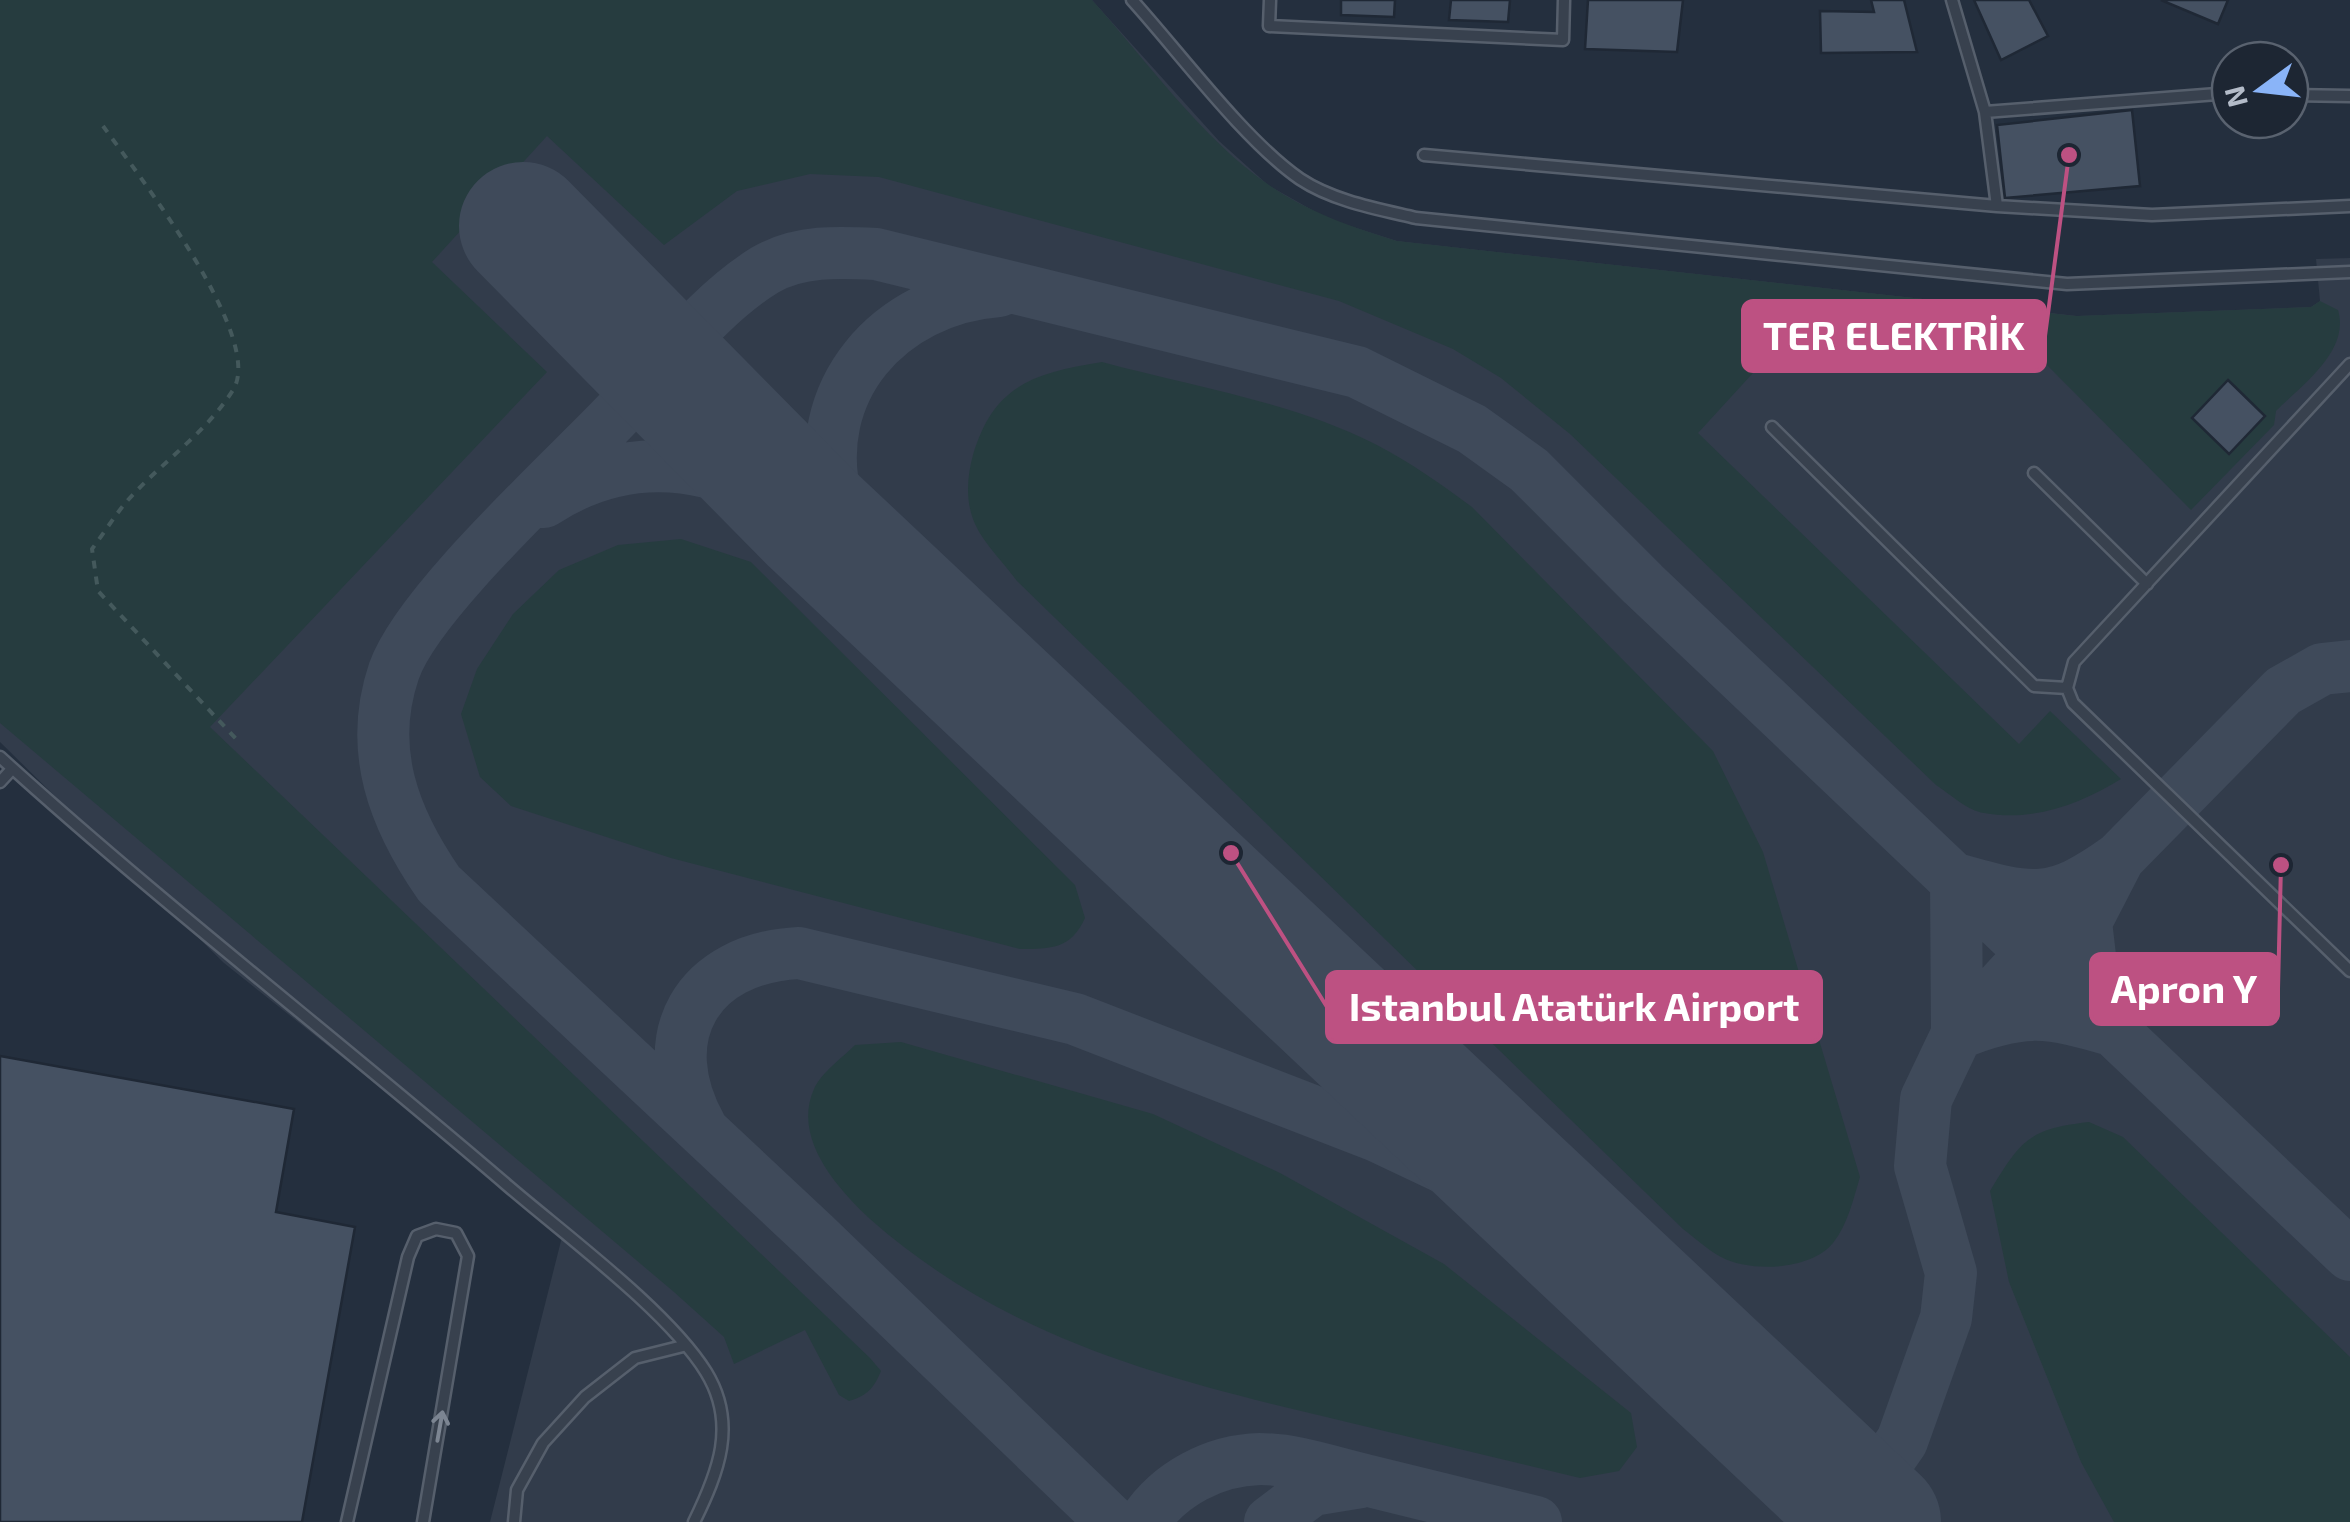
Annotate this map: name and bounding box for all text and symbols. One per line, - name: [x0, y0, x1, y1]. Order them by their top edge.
- north arrow: [2210, 40, 2310, 140]
- text: N: [2216, 83, 2254, 111]
- callout: TER ELEKTRİK: [1743, 301, 2045, 371]
- text: TER ELEKTRİK: [1763, 310, 2026, 358]
- callout: Apron Y: [2091, 954, 2278, 1024]
- text: Apron Y: [2111, 963, 2258, 1011]
- callout: Istanbul Atatürk Airport: [1327, 972, 1821, 1042]
- text: Istanbul Atatürk Airport: [1349, 981, 1799, 1029]
- one-way arrow: [431, 1410, 450, 1443]

